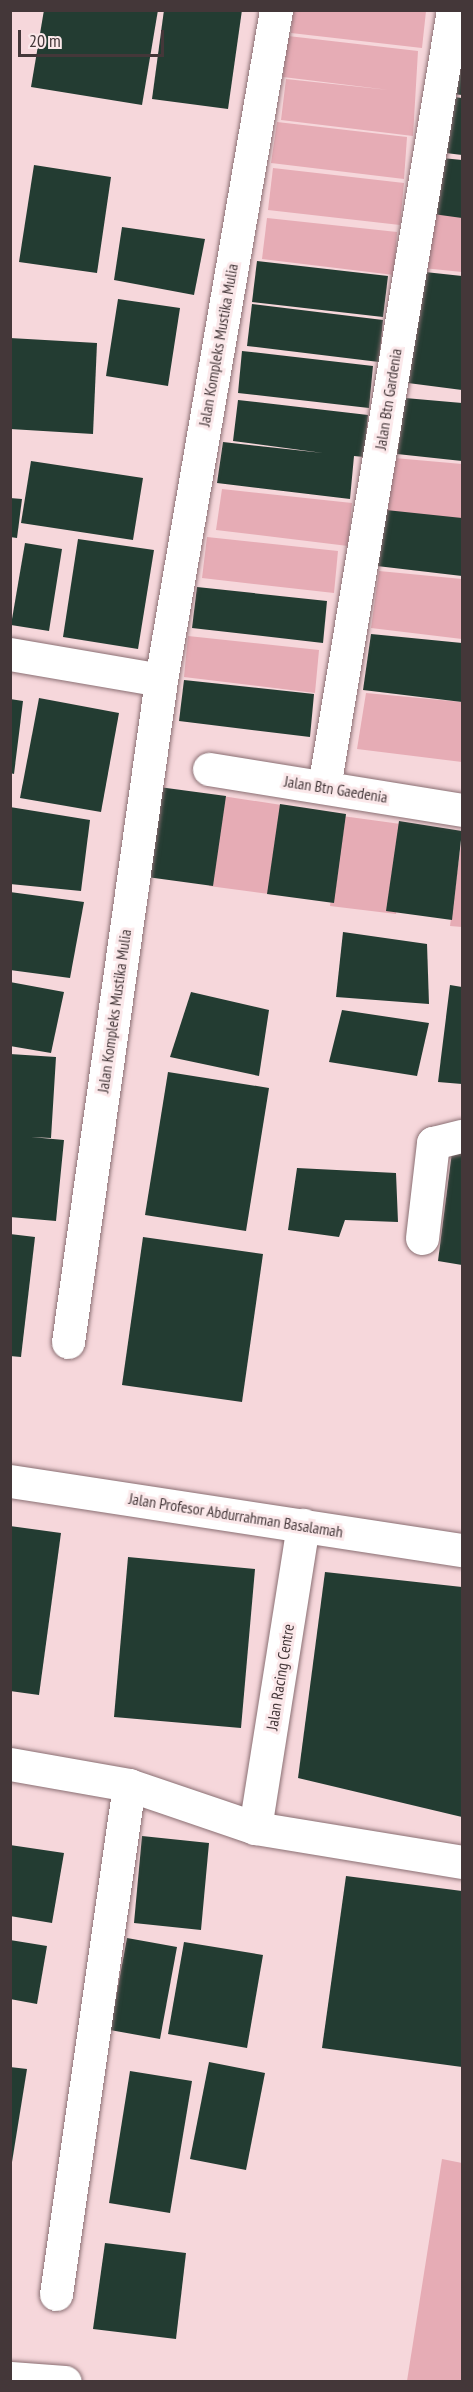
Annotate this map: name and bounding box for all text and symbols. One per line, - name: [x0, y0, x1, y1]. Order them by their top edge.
- scale bar: [21, 18, 166, 56]
- text: 20 m: [29, 29, 61, 52]
- street label: Jalan Kompleks Mustika Mulia: [194, 262, 242, 428]
- street label: Jalan Btn Gardenia: [371, 347, 405, 451]
- street label: Jalan Btn Gaedenia: [283, 771, 389, 807]
- street label: Jalan Kompleks Mustika Mulia: [93, 928, 135, 1094]
- street label: Jalan Profesor Abdurrahman Basalamah: [127, 1489, 345, 1541]
- street label: Jalan Racing Centre: [262, 1623, 298, 1731]

